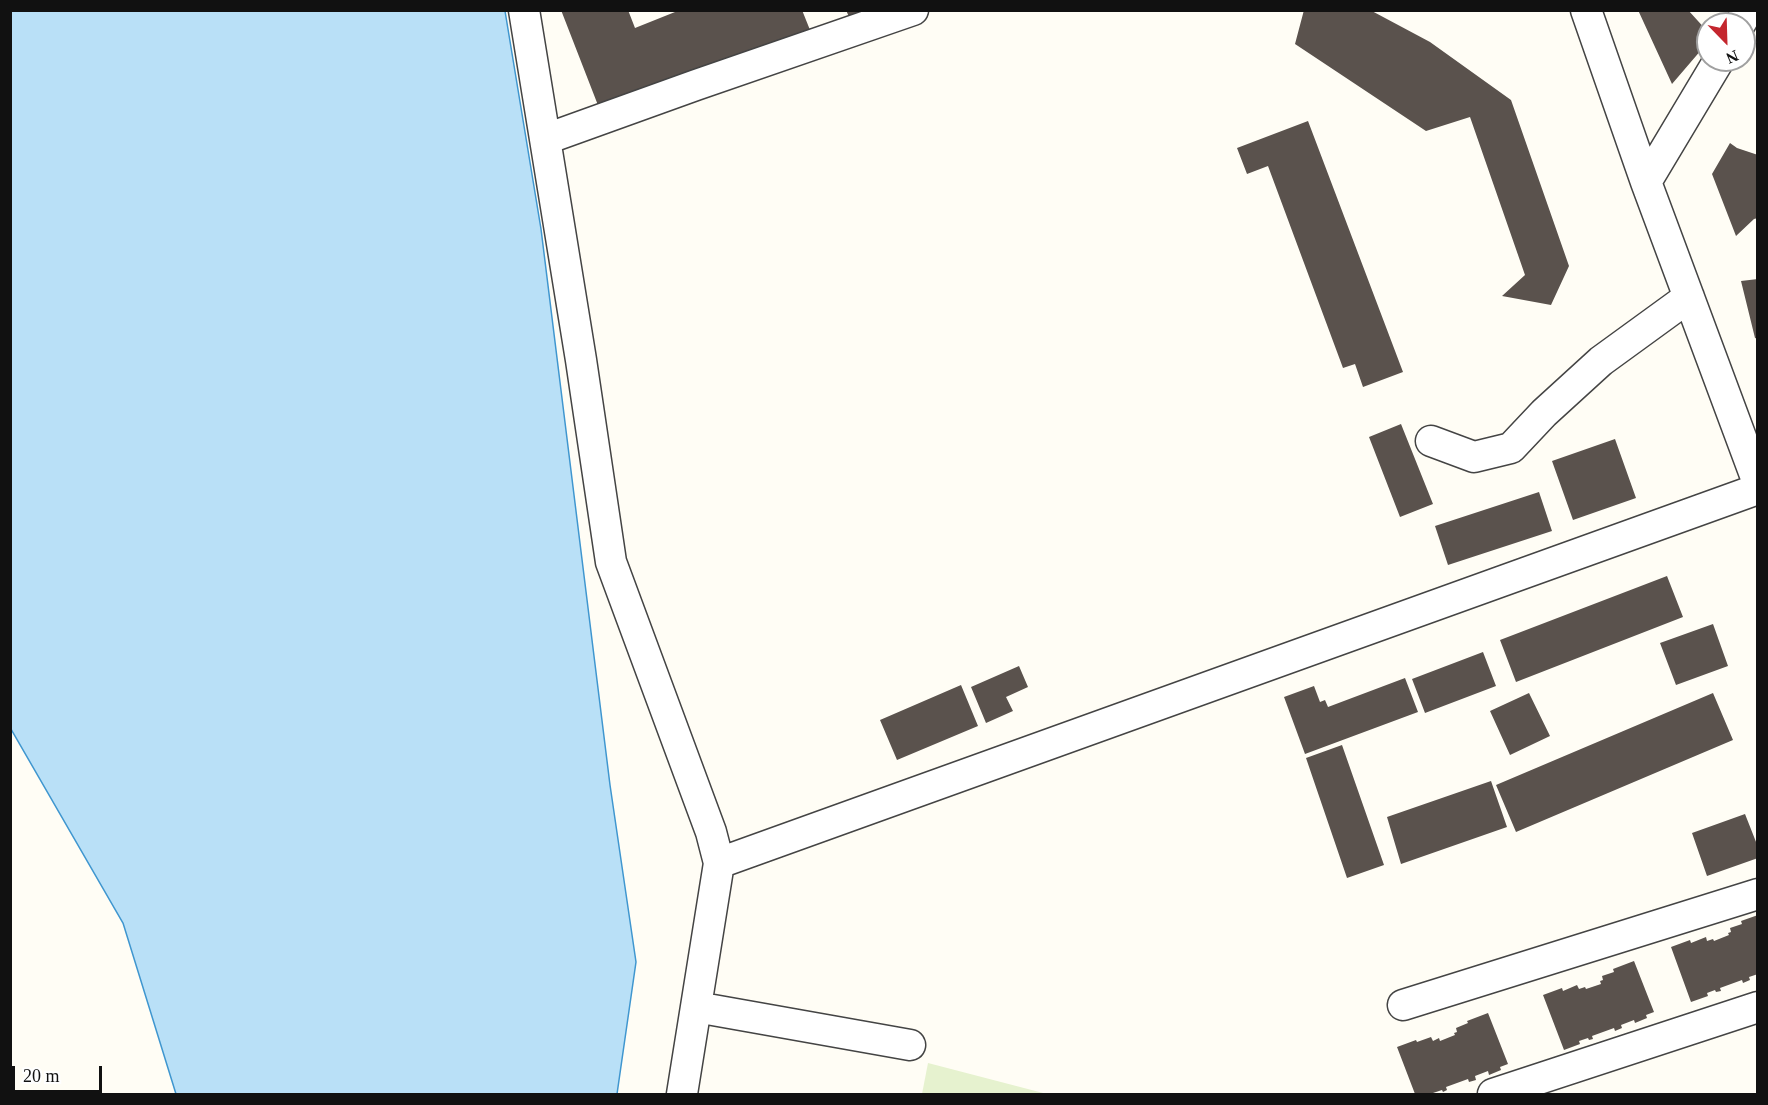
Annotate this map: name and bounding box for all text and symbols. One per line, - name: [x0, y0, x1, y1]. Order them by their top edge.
- north arrow: [1696, 12, 1756, 72]
- text: N: [1724, 47, 1741, 67]
- scale bar: [15, 1054, 105, 1092]
- text: 20 m: [23, 1066, 60, 1086]

